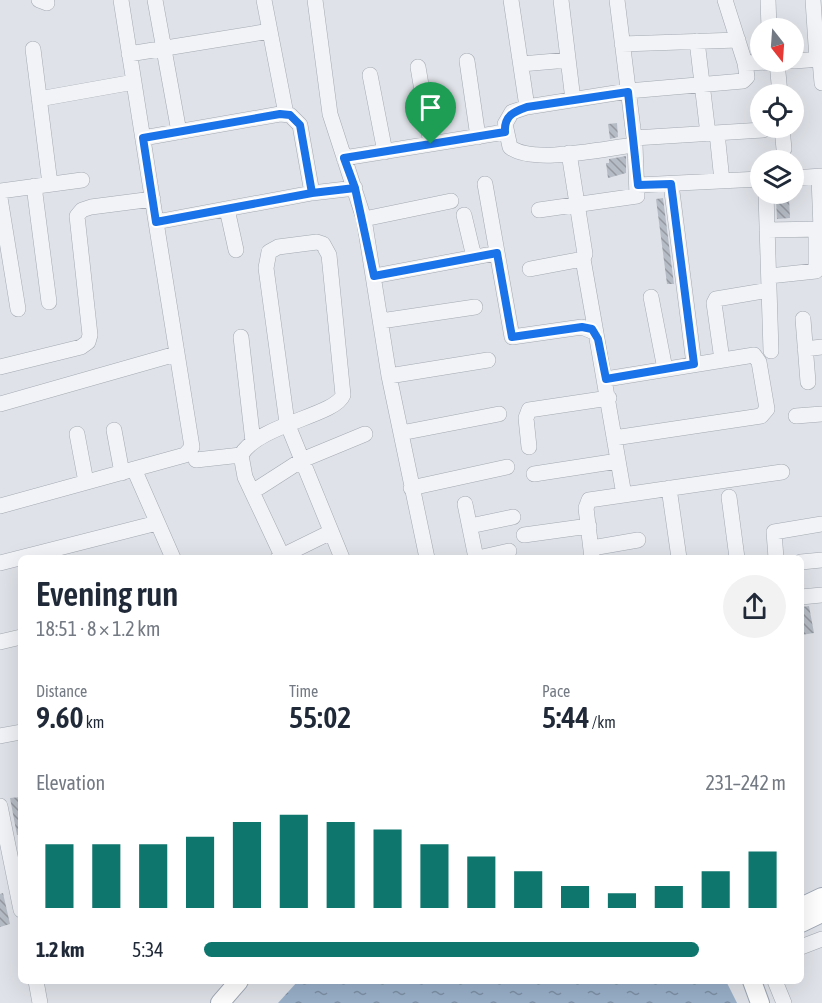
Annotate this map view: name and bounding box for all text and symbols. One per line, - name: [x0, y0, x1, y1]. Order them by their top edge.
- north arrow: [750, 18, 804, 72]
- map controls: [750, 18, 804, 204]
- pin: [405, 82, 456, 144]
- button: locate: [750, 84, 804, 138]
- icon: arrive: [414, 91, 447, 124]
- button: layers: [750, 150, 804, 204]
- text: Evening run: [36, 575, 178, 613]
- button: share: [723, 575, 786, 638]
- text: 18:51 · 8 × 1.2 km: [36, 617, 161, 640]
- text: Distance: [36, 682, 87, 700]
- text: Time: [289, 682, 318, 700]
- text: Pace: [542, 682, 570, 700]
- text: 9.60: [36, 700, 84, 734]
- text: 55:02: [289, 700, 351, 734]
- text: 5:44: [542, 700, 590, 734]
- text: km: [84, 713, 104, 731]
- text: /km: [590, 713, 616, 731]
- text: Elevation: [36, 771, 105, 794]
- text: 231–242 m: [705, 771, 786, 794]
- text: 1.2 km: [36, 938, 84, 961]
- text: 5:34: [132, 938, 164, 961]

